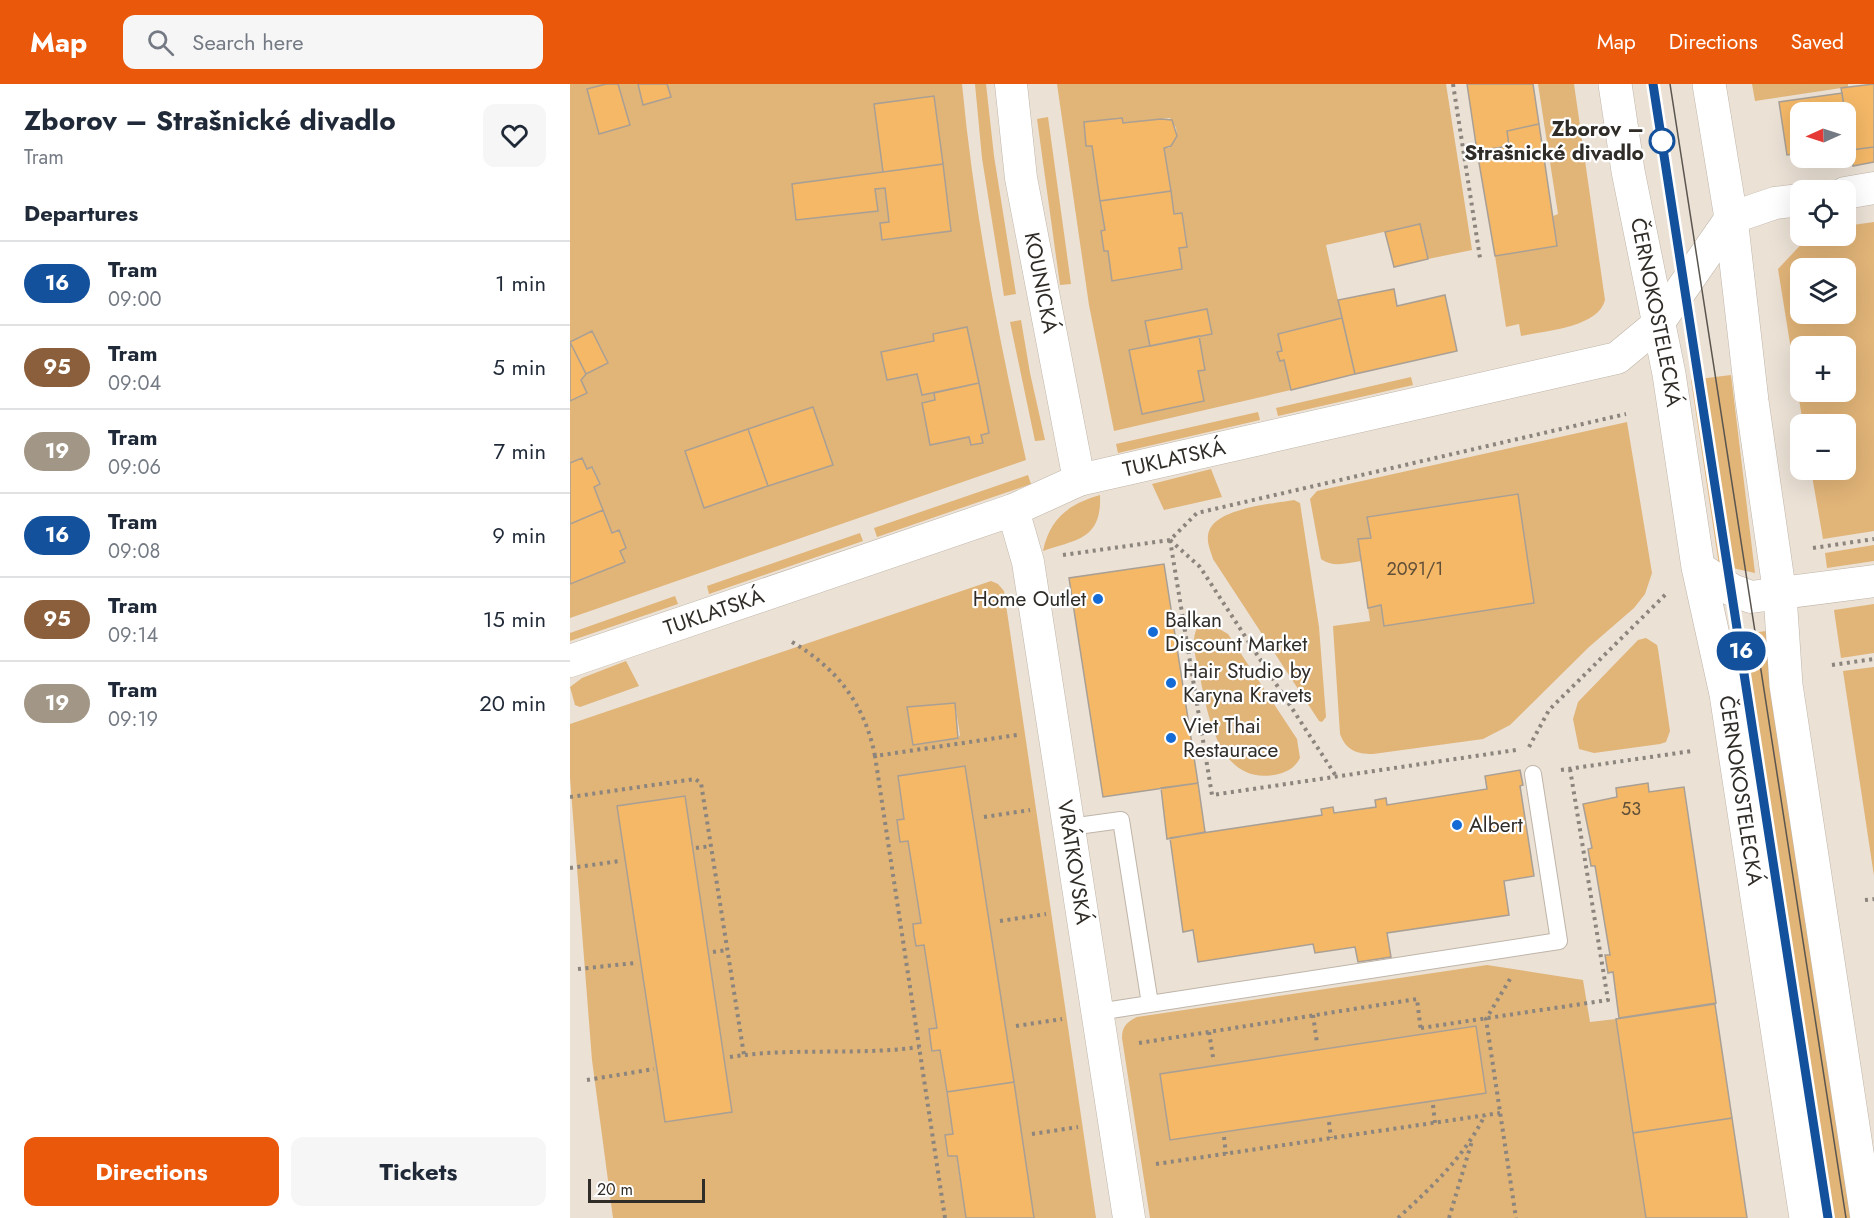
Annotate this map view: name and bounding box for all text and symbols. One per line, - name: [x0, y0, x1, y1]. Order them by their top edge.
- search box: [123, 15, 543, 69]
- text: Map: [30, 22, 87, 63]
- icon: search: [144, 26, 177, 59]
- text: Search here: [192, 26, 304, 58]
- text: Map: [1597, 27, 1636, 57]
- text: Directions: [1669, 27, 1758, 57]
- text: Saved: [1791, 27, 1844, 57]
- text: Zborov – Strašnické divadlo: [24, 100, 396, 141]
- north arrow: [1790, 102, 1856, 168]
- map controls: [1790, 102, 1856, 480]
- button: heart: [483, 104, 546, 167]
- place label: Zborov – Strašnické divadlo: [1464, 114, 1644, 168]
- marker: Zborov – Strašnické divadlo: [1649, 128, 1675, 154]
- text: Tram: [24, 143, 64, 172]
- button: locate: [1790, 180, 1856, 246]
- text: Departures: [24, 197, 138, 229]
- street label: ČERNOKOSTELECKÁ: [1623, 215, 1689, 409]
- street label: KOUNICKÁ: [1017, 230, 1065, 336]
- text: Tram: [108, 253, 158, 285]
- button: layers: [1790, 258, 1856, 324]
- text: 1 min: [495, 267, 546, 299]
- text: 16: [45, 268, 69, 298]
- text: 09:00: [108, 285, 162, 314]
- button: +: [1790, 336, 1856, 402]
- text: Tram: [108, 337, 158, 369]
- text: 5 min: [493, 351, 546, 383]
- text: 95: [43, 352, 71, 382]
- text: 09:04: [108, 369, 161, 398]
- button: −: [1790, 414, 1856, 480]
- text: Tram: [108, 421, 158, 453]
- street label: TUKLATSKÁ: [1120, 432, 1228, 485]
- text: 7 min: [493, 435, 546, 467]
- text: 19: [45, 436, 69, 466]
- text: 09:06: [108, 453, 161, 482]
- text: Tram: [108, 505, 158, 537]
- text: 9 min: [492, 519, 546, 551]
- text: 16: [45, 520, 69, 550]
- text: 09:08: [108, 537, 160, 566]
- house number: 2091/1: [1387, 556, 1443, 582]
- street label: TUKLATSKÁ: [660, 581, 768, 643]
- place label: Home Outlet: [973, 584, 1086, 614]
- text: Tram: [108, 589, 158, 621]
- marker: Home Outlet: [1091, 592, 1105, 606]
- text: 15 min: [483, 603, 546, 635]
- text: 95: [43, 604, 71, 634]
- place label: Balkan Discount Market: [1165, 605, 1307, 659]
- text: 09:14: [108, 621, 158, 650]
- marker: Balkan Discount Market: [1146, 625, 1160, 639]
- line badge: 16: [1714, 632, 1768, 670]
- text: 16: [1729, 636, 1753, 666]
- place label: Hair Studio by Karyna Kravets: [1183, 656, 1312, 710]
- text: Tram: [108, 673, 158, 705]
- marker: Hair Studio by Karyna Kravets: [1164, 676, 1178, 690]
- text: 20 min: [479, 687, 546, 719]
- text: 19: [45, 688, 69, 718]
- street label: ČERNOKOSTELECKÁ: [1711, 693, 1770, 888]
- text: 09:19: [108, 705, 158, 734]
- place label: Viet Thai Restaurace: [1183, 711, 1279, 765]
- marker: Viet Thai Restaurace: [1164, 731, 1178, 745]
- house number: 53: [1621, 796, 1641, 822]
- street label: VRÁTKOVSKÁ: [1050, 798, 1099, 927]
- place label: Albert: [1469, 810, 1523, 840]
- marker: Albert: [1450, 818, 1464, 832]
- button: Directions: [24, 1137, 279, 1206]
- button: Tickets: [291, 1137, 546, 1206]
- scale bar: [588, 1176, 705, 1204]
- text: 20 m: [597, 1178, 633, 1201]

